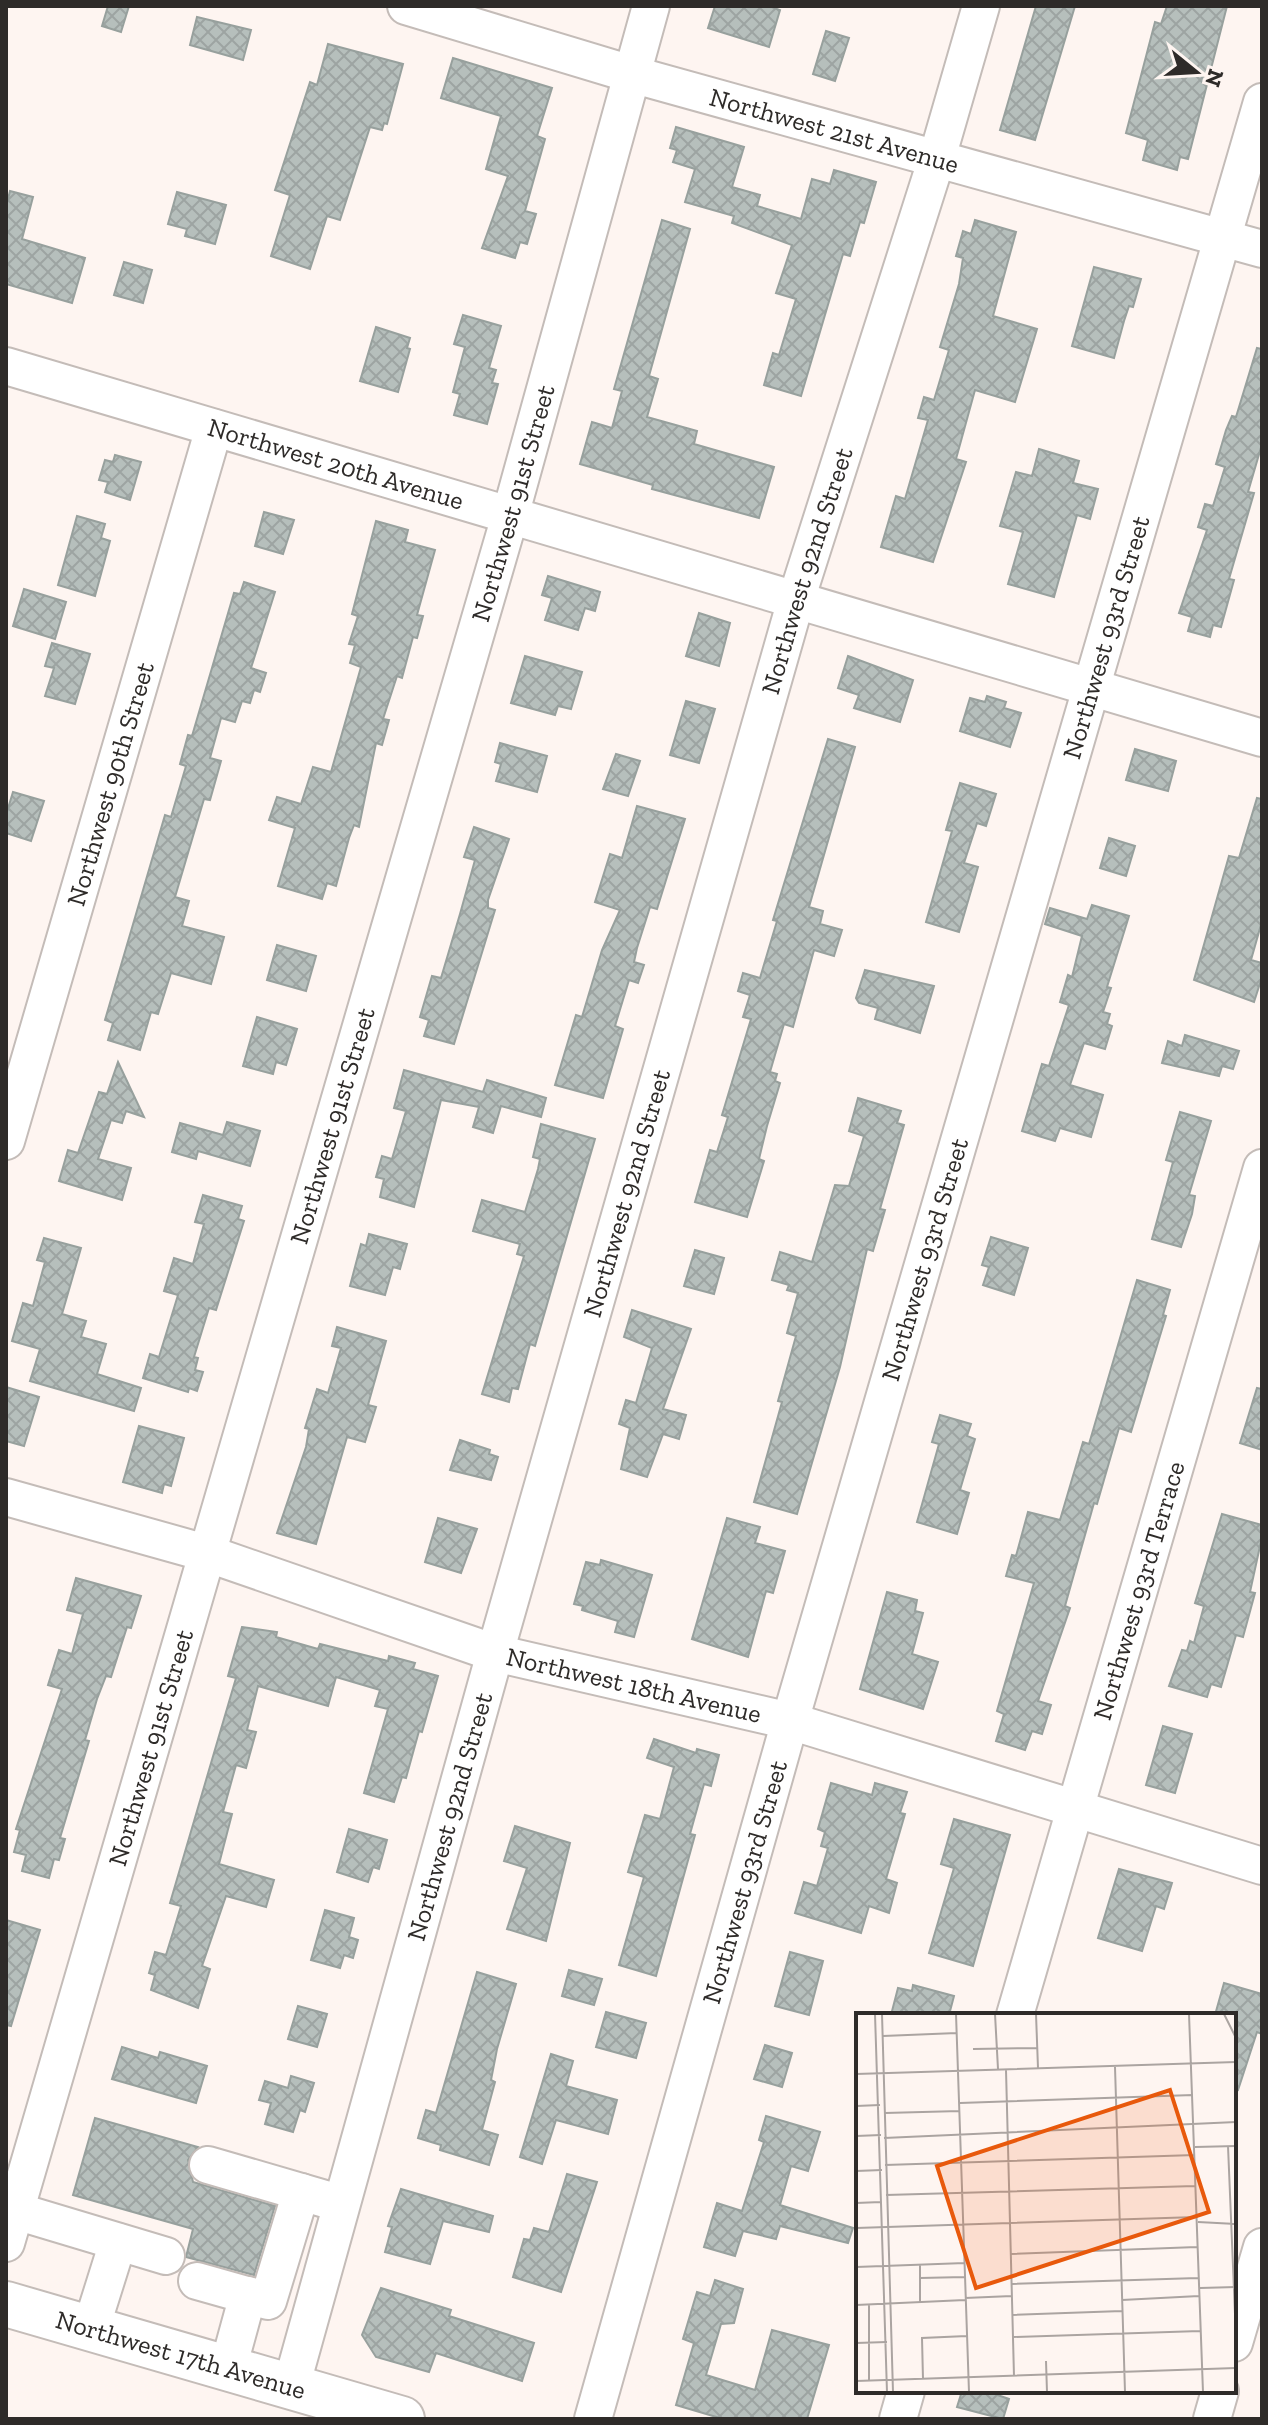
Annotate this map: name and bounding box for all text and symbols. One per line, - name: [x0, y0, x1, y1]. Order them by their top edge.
- north arrow: [1156, 32, 1236, 112]
- text: N: [1199, 66, 1230, 90]
- street label: Northwest 21st Avenue: [706, 81, 963, 180]
- street label: Northwest 91st Street: [464, 381, 562, 626]
- street label: Northwest 20th Avenue: [204, 411, 468, 517]
- street label: Northwest 92nd Street: [754, 443, 860, 698]
- street label: Northwest 93rd Street: [1055, 512, 1157, 763]
- street label: Northwest 90th Street: [59, 658, 161, 910]
- street label: Northwest 91st Street: [282, 1003, 382, 1248]
- street label: Northwest 92nd Street: [576, 1065, 677, 1321]
- street label: Northwest 93rd Street: [874, 1134, 975, 1385]
- street label: Northwest 93rd Terrace: [1086, 1458, 1192, 1724]
- street label: Northwest 91st Street: [101, 1625, 200, 1870]
- street label: Northwest 18th Avenue: [503, 1640, 765, 1730]
- street label: Northwest 92nd Street: [400, 1689, 499, 1944]
- street label: Northwest 93rd Street: [695, 1756, 794, 2007]
- inset map: [856, 2013, 1236, 2393]
- street label: Northwest 17th Avenue: [52, 2303, 310, 2406]

